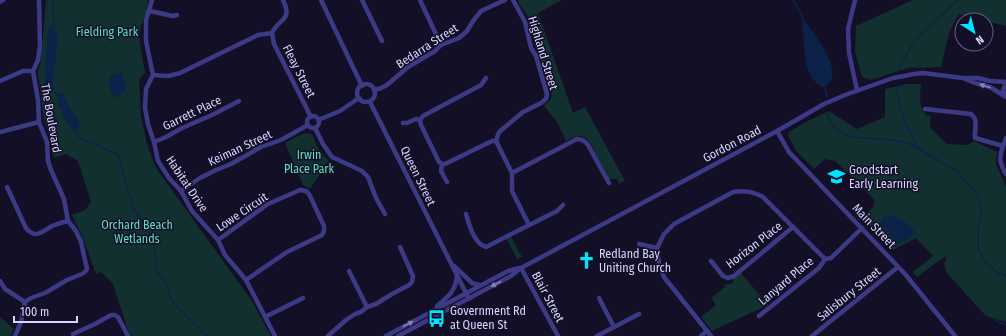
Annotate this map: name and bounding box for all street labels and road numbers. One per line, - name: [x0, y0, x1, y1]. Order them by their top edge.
- street label: Highland Street: [525, 14, 561, 92]
- street label: Bedarra Street: [393, 21, 461, 71]
- street label: Fleay Street: [280, 42, 318, 100]
- street label: The Boulevard: [38, 82, 64, 154]
- street label: Garrett Place: [160, 93, 224, 133]
- street label: Gordon Road: [701, 123, 763, 165]
- street label: Keiman Street: [206, 127, 274, 169]
- street label: Queen Street: [398, 144, 438, 208]
- street label: Habitat Drive: [163, 153, 211, 215]
- street label: Lowe Circuit: [214, 190, 271, 234]
- street label: Main Street: [849, 201, 899, 251]
- street label: Horizon Place: [723, 219, 785, 271]
- street label: Lanyard Place: [756, 254, 816, 308]
- street label: Salisbury Street: [814, 264, 884, 324]
- street label: Blair Street: [529, 269, 567, 325]

